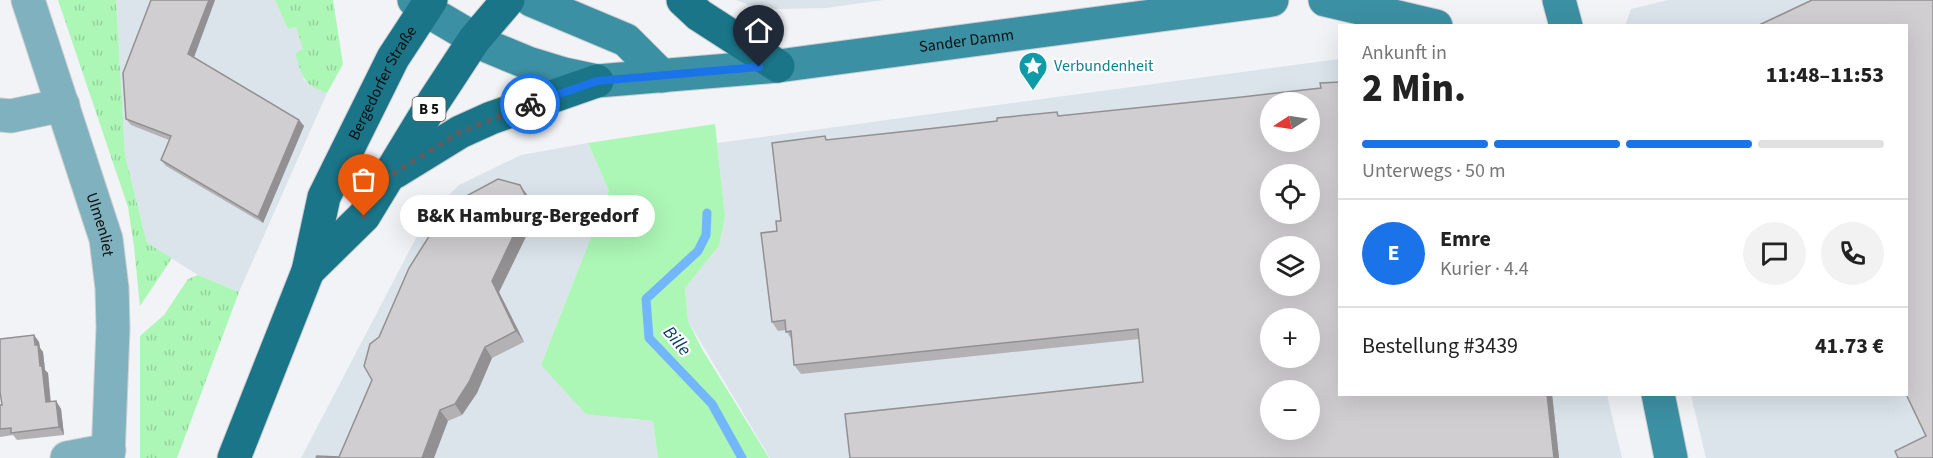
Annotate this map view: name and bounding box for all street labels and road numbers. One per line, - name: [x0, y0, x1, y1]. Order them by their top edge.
- street label: Bergedorfer Straße: [343, 21, 422, 144]
- street label: Sander Damm: [918, 24, 1015, 58]
- road number: B 5: [412, 97, 446, 121]
- street label: Ulmenliet: [81, 190, 119, 258]

